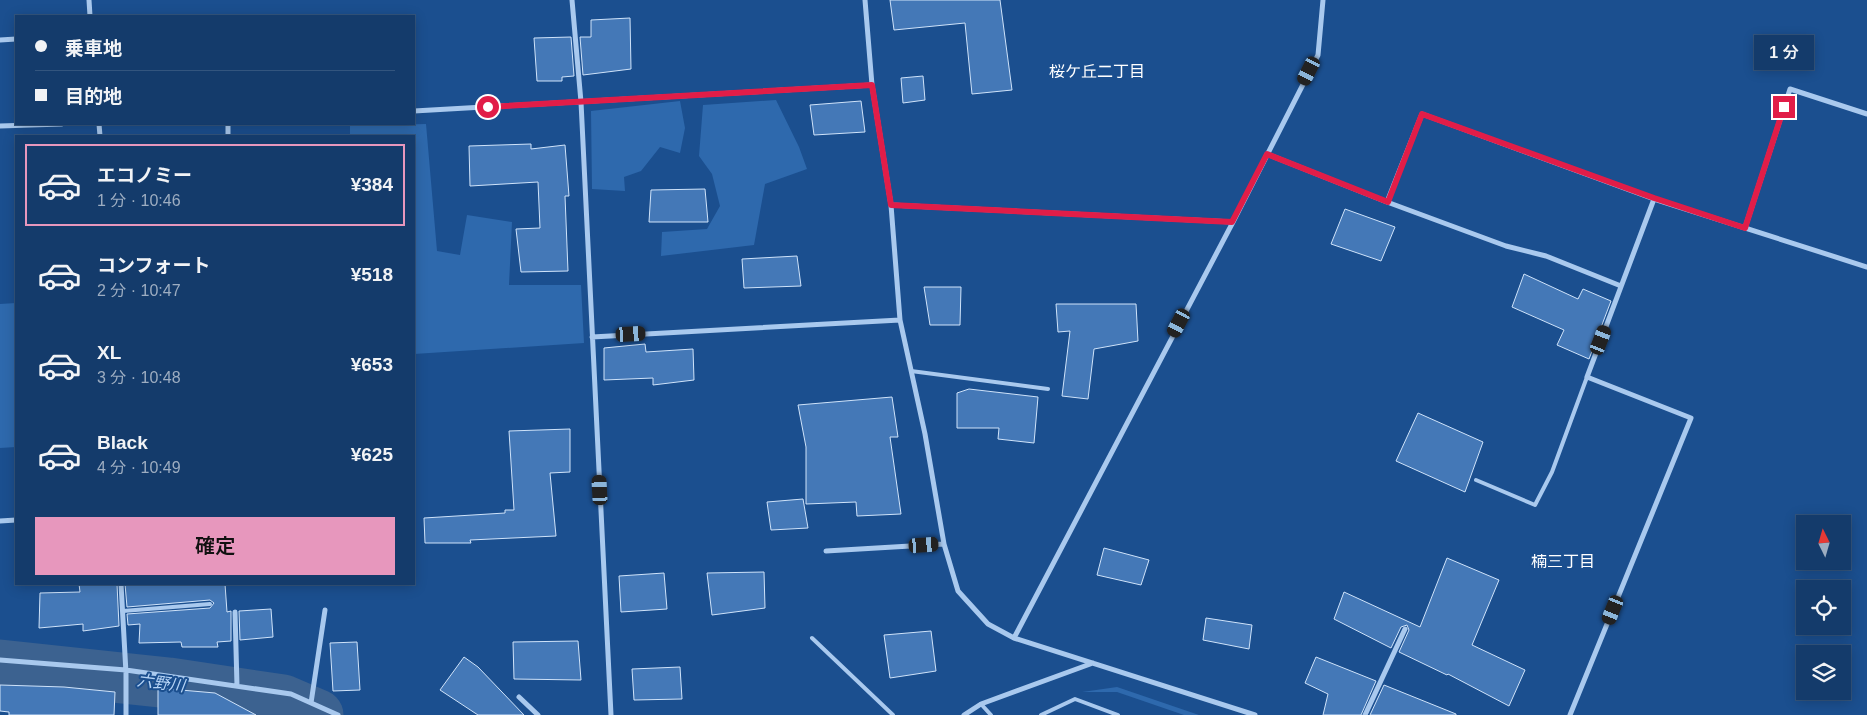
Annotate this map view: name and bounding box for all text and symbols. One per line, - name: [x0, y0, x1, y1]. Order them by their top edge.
- callout: 1 分: [1754, 34, 1814, 70]
- text: 乗車地: [65, 38, 122, 59]
- text: 1 分: [1769, 44, 1799, 61]
- car: [1295, 54, 1322, 88]
- district label: 桜ケ丘二丁目: [1049, 63, 1145, 80]
- text: 目的地: [65, 86, 122, 107]
- route start: [477, 96, 499, 118]
- route end: [1773, 96, 1795, 118]
- icon: car: [37, 163, 82, 208]
- text: エコノミー: [97, 165, 192, 186]
- text: ¥384: [351, 174, 393, 195]
- text: 1 分 · 10:46: [97, 192, 181, 209]
- icon: car: [37, 253, 82, 298]
- text: コンフォート: [97, 255, 210, 276]
- text: ¥518: [351, 264, 393, 285]
- text: 2 分 · 10:47: [97, 282, 181, 299]
- car: [1165, 306, 1192, 340]
- car: [1588, 323, 1613, 357]
- car: [615, 326, 646, 342]
- text: XL: [97, 342, 121, 363]
- icon: car: [37, 343, 82, 388]
- text: ¥653: [351, 354, 393, 375]
- text: 3 分 · 10:48: [97, 369, 181, 386]
- text: Black: [97, 432, 148, 453]
- icon: car: [37, 433, 82, 478]
- text: ¥625: [351, 444, 393, 465]
- text: 4 分 · 10:49: [97, 459, 181, 476]
- car: [591, 475, 608, 505]
- north arrow: [1796, 515, 1851, 570]
- map controls: [1796, 515, 1851, 700]
- button: 確定: [35, 517, 395, 575]
- car: [908, 536, 939, 554]
- district label: 楠三丁目: [1531, 553, 1595, 570]
- button: locate: [1796, 580, 1851, 635]
- car: [1600, 593, 1625, 627]
- button: layers: [1796, 645, 1851, 700]
- water label: 六野川: [136, 672, 188, 695]

